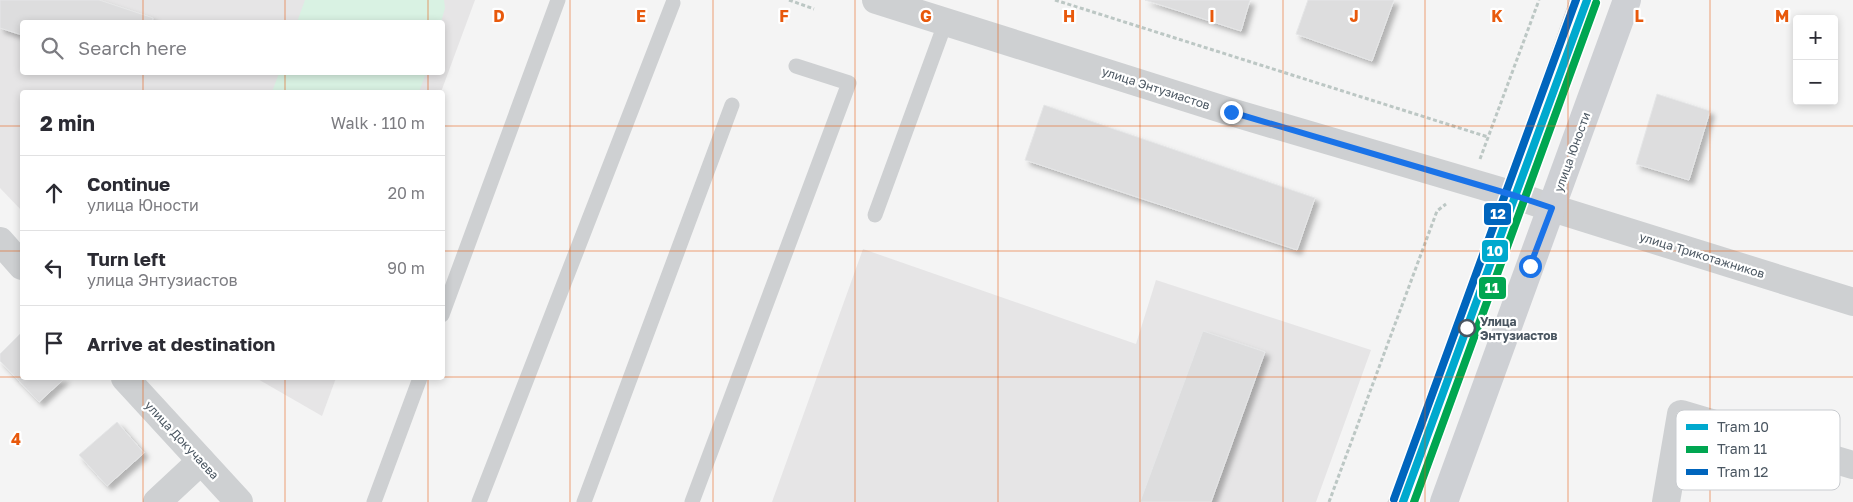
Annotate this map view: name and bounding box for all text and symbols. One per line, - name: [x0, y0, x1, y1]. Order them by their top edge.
- text: D: [493, 6, 505, 26]
- text: E: [636, 6, 646, 26]
- text: F: [779, 6, 789, 26]
- text: G: [920, 6, 932, 26]
- text: H: [1063, 6, 1075, 26]
- text: I: [1209, 6, 1215, 26]
- text: J: [1349, 6, 1359, 26]
- text: K: [1491, 6, 1503, 26]
- text: L: [1634, 6, 1644, 26]
- text: M: [1775, 6, 1789, 26]
- map controls: [1793, 15, 1838, 105]
- button: +: [1793, 15, 1838, 60]
- search box: [20, 20, 445, 75]
- icon: search: [38, 34, 66, 62]
- text: Search here: [78, 36, 187, 59]
- button: −: [1793, 60, 1838, 105]
- street label: улица Энтузиастов: [1100, 63, 1212, 113]
- route end: [1220, 101, 1243, 124]
- text: 2 min: [40, 110, 95, 136]
- street label: улица Юности: [1551, 110, 1593, 194]
- text: Walk · 110 m: [331, 113, 425, 133]
- text: Continue: [87, 172, 170, 195]
- icon: ahead: [40, 179, 68, 207]
- text: 20 m: [388, 183, 425, 203]
- text: улица Юности: [87, 195, 199, 215]
- line badge: 12: [1483, 202, 1512, 226]
- text: 12: [1490, 205, 1506, 222]
- street label: улица Трикотажников: [1638, 229, 1767, 281]
- line badge: 10: [1481, 239, 1509, 263]
- text: 10: [1487, 242, 1503, 259]
- text: Turn left: [87, 247, 166, 270]
- icon: left: [40, 254, 68, 282]
- route start: [1519, 255, 1542, 278]
- text: 90 m: [387, 258, 425, 278]
- text: улица Энтузиастов: [87, 270, 238, 290]
- line badge: 11: [1478, 276, 1507, 300]
- text: 11: [1485, 279, 1499, 296]
- place label: Улица Энтузиастов: [1480, 314, 1557, 343]
- marker: Улица Энтузиастов: [1458, 319, 1476, 337]
- icon: arrive: [40, 329, 68, 357]
- text: Arrive at destination: [87, 332, 275, 355]
- street label: улица Докучаева: [142, 398, 222, 482]
- legend: [1676, 410, 1840, 490]
- text: Tram 10: [1717, 418, 1769, 435]
- text: 4: [11, 429, 21, 449]
- text: Tram 11: [1717, 440, 1767, 457]
- text: Tram 12: [1717, 463, 1768, 480]

